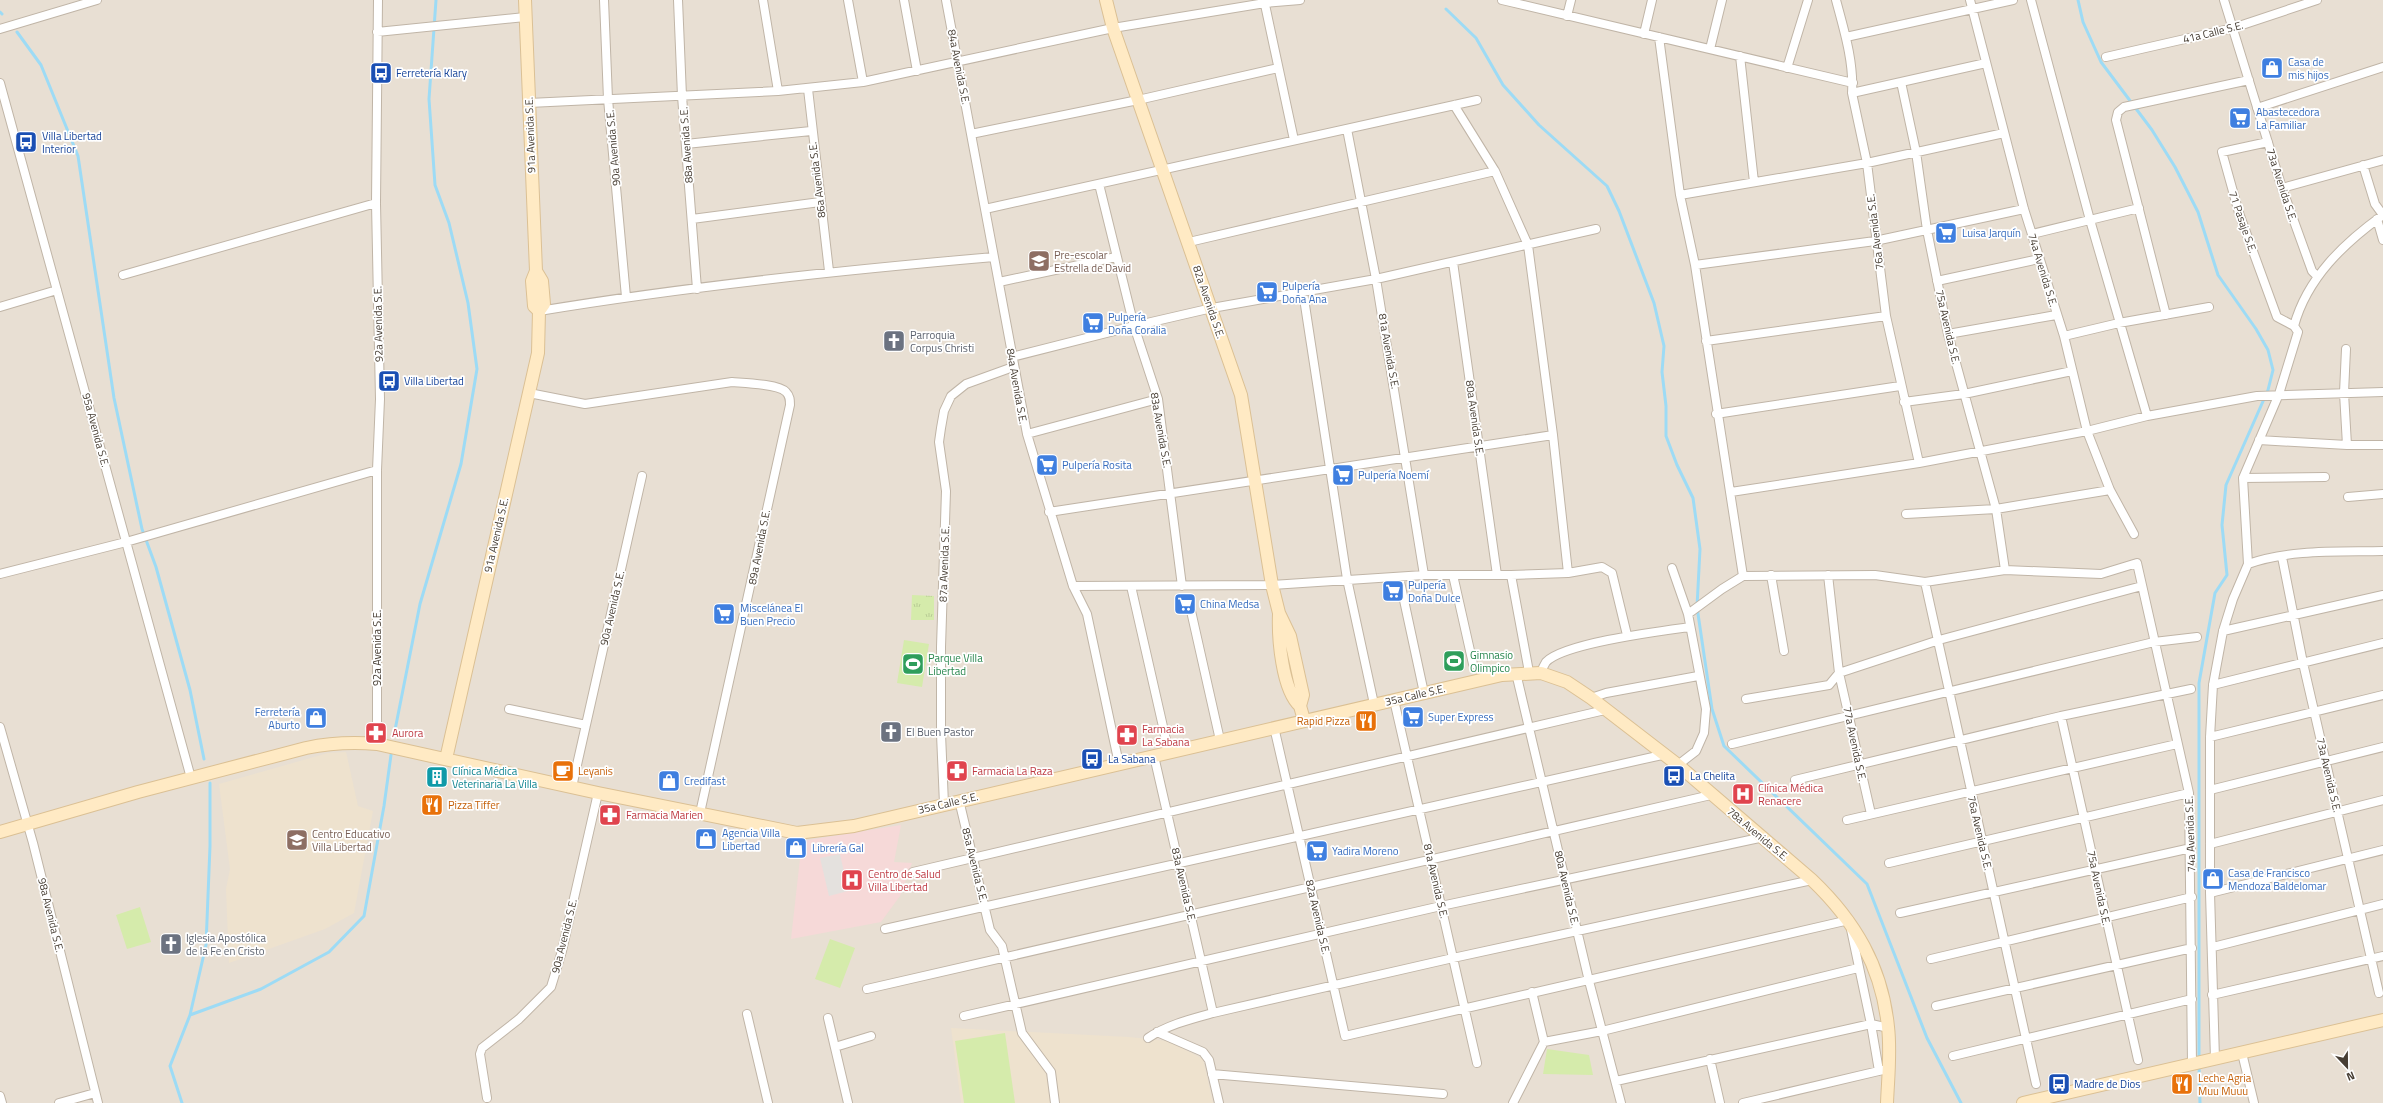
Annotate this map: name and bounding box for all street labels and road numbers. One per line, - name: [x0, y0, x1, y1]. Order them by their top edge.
- street label: 41a Calle S.E.: [2181, 17, 2245, 47]
- street label: 84a Avenida S.E.: [944, 28, 974, 106]
- street label: 91a Avenida S.E.: [521, 97, 539, 173]
- street label: 88a Avenida S.E.: [675, 106, 697, 184]
- street label: 90a Avenida S.E.: [602, 109, 624, 187]
- street label: 86a Avenida S.E.: [804, 141, 830, 219]
- street label: 73a Avenida S.E.: [2263, 146, 2301, 224]
- street label: 71 Pasaje S.E.: [2225, 189, 2261, 255]
- street label: 76a Avenida S.E.: [1862, 193, 1888, 271]
- street label: 74a Avenida S.E.: [2024, 231, 2062, 309]
- street label: 82a Avenida S.E.: [1189, 263, 1229, 341]
- street label: 92a Avenida S.E.: [369, 286, 387, 362]
- street label: 75a Avenida S.E.: [1932, 288, 1964, 366]
- street label: 81a Avenida S.E.: [1375, 312, 1403, 390]
- street label: 84a Avenida S.E.: [1003, 347, 1031, 425]
- street label: 80a Avenida S.E.: [1462, 379, 1488, 457]
- street label: 95a Avenida S.E.: [78, 391, 114, 469]
- street label: 83a Avenida S.E.: [1147, 391, 1175, 469]
- street label: 91a Avenida S.E.: [480, 496, 512, 574]
- street label: 89a Avenida S.E.: [744, 508, 774, 586]
- street label: 87a Avenida S.E.: [935, 526, 953, 602]
- street label: 90a Avenida S.E.: [596, 569, 628, 647]
- street label: 92a Avenida S.E.: [369, 610, 385, 686]
- street label: 35a Calle S.E.: [1383, 680, 1447, 710]
- street label: 77a Avenida S.E.: [1839, 705, 1871, 783]
- street label: 73a Avenida S.E.: [2313, 736, 2345, 814]
- street label: 35a Calle S.E.: [916, 788, 980, 818]
- street label: 76a Avenida S.E.: [1964, 794, 1996, 872]
- street label: 74a Avenida S.E.: [2181, 796, 2199, 872]
- street label: 78a Avenida S.E.: [1724, 803, 1792, 865]
- street label: 85a Avenida S.E.: [958, 826, 992, 904]
- street label: 81a Avenida S.E.: [1420, 842, 1452, 920]
- street label: 83a Avenida S.E.: [1168, 846, 1200, 924]
- street label: 80a Avenida S.E.: [1551, 849, 1583, 927]
- street label: 75a Avenida S.E.: [2083, 849, 2115, 927]
- street label: 98a Avenida S.E.: [34, 876, 68, 954]
- street label: 82a Avenida S.E.: [1302, 878, 1334, 956]
- street label: 90a Avenida S.E.: [547, 897, 581, 975]

